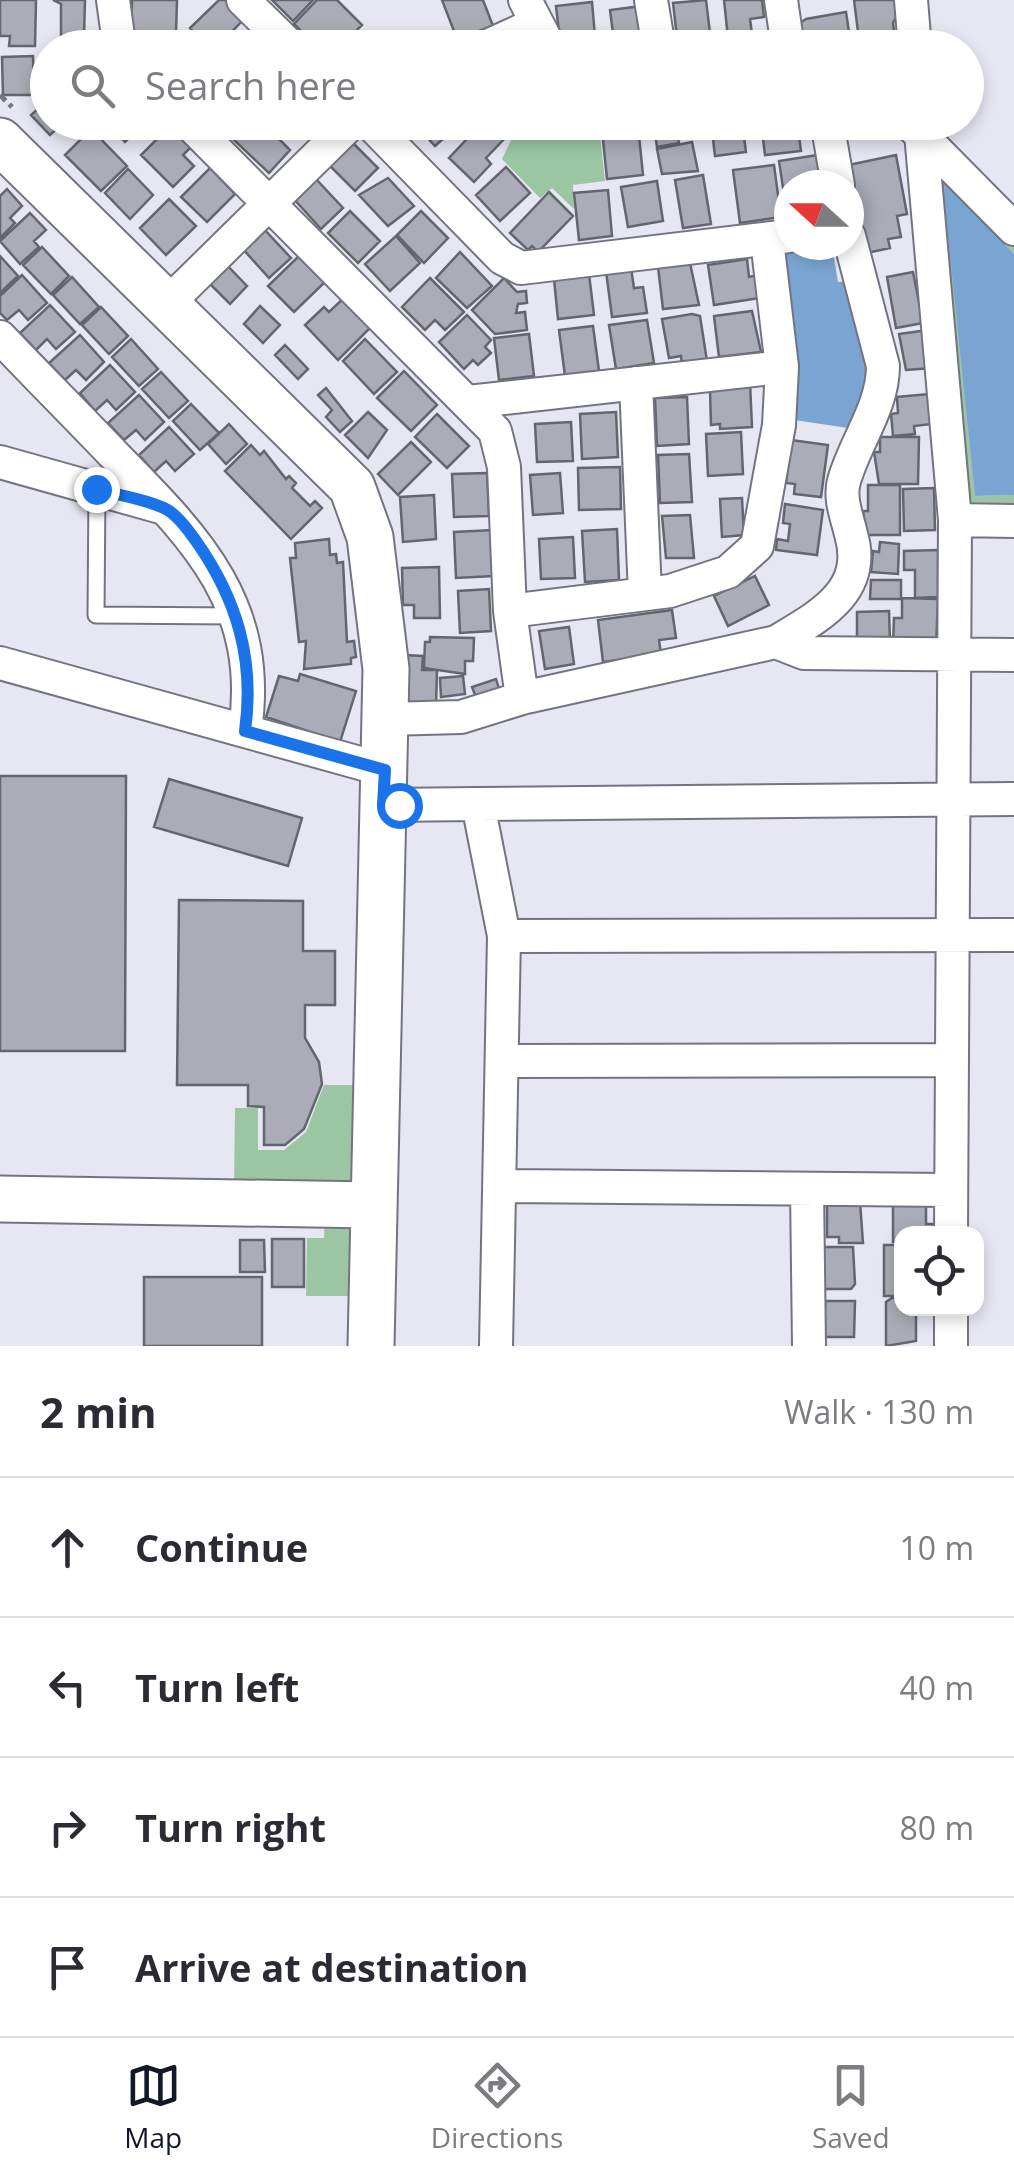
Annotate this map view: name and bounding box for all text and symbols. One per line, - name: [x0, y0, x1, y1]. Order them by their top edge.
- search box: [30, 30, 984, 140]
- icon: search: [65, 58, 120, 113]
- text: Search here: [145, 59, 357, 111]
- north arrow: [774, 170, 864, 260]
- route end: [74, 467, 120, 513]
- route start: [377, 783, 423, 829]
- map controls: [894, 1226, 984, 1316]
- button: locate: [894, 1226, 984, 1316]
- text: 2 min: [40, 1383, 157, 1440]
- text: Walk · 130 m: [784, 1390, 974, 1433]
- icon: ahead: [40, 1520, 95, 1575]
- text: Continue: [135, 1521, 308, 1573]
- text: 10 m: [899, 1526, 974, 1569]
- icon: left: [40, 1660, 95, 1715]
- text: Turn left: [135, 1661, 299, 1713]
- text: 40 m: [899, 1666, 974, 1709]
- icon: right: [40, 1800, 95, 1855]
- text: Turn right: [135, 1801, 326, 1853]
- text: 80 m: [899, 1806, 974, 1849]
- icon: arrive: [40, 1940, 95, 1995]
- text: Arrive at destination: [135, 1941, 529, 1993]
- tab: Map: [124, 2058, 182, 2156]
- tab: Directions: [431, 2058, 563, 2156]
- tab: Saved: [812, 2058, 890, 2156]

